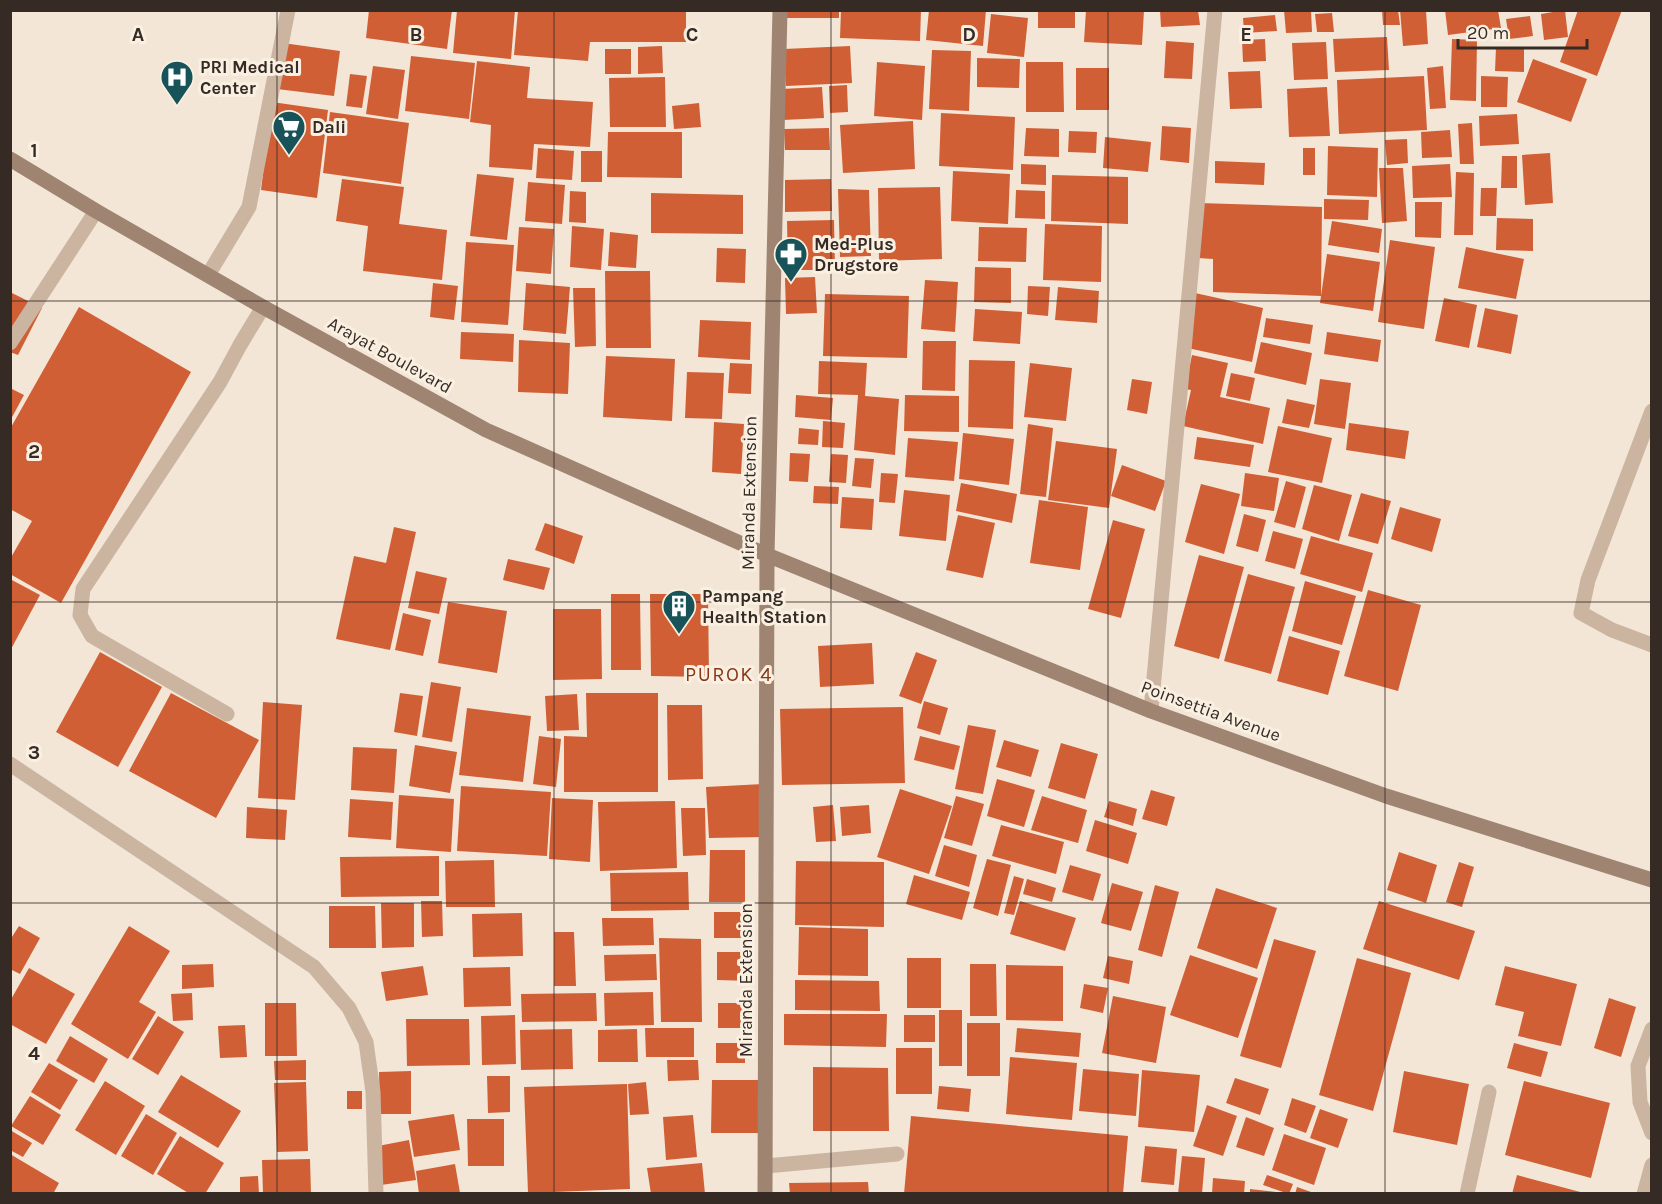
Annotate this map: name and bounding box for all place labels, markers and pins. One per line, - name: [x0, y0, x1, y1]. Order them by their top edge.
- place label: PRI Medical Center: [200, 56, 300, 99]
- hospital icon: PRI Medical Center: [159, 59, 195, 106]
- supermarket icon: Dali: [271, 109, 307, 156]
- place label: Dali: [312, 116, 346, 138]
- place label: Med-Plus Drugstore: [814, 233, 899, 276]
- pharmacy icon: Med-Plus Drugstore: [773, 236, 809, 283]
- place label: Pampang Health Station: [702, 585, 827, 628]
- building icon: Pampang Health Station: [661, 588, 697, 635]

